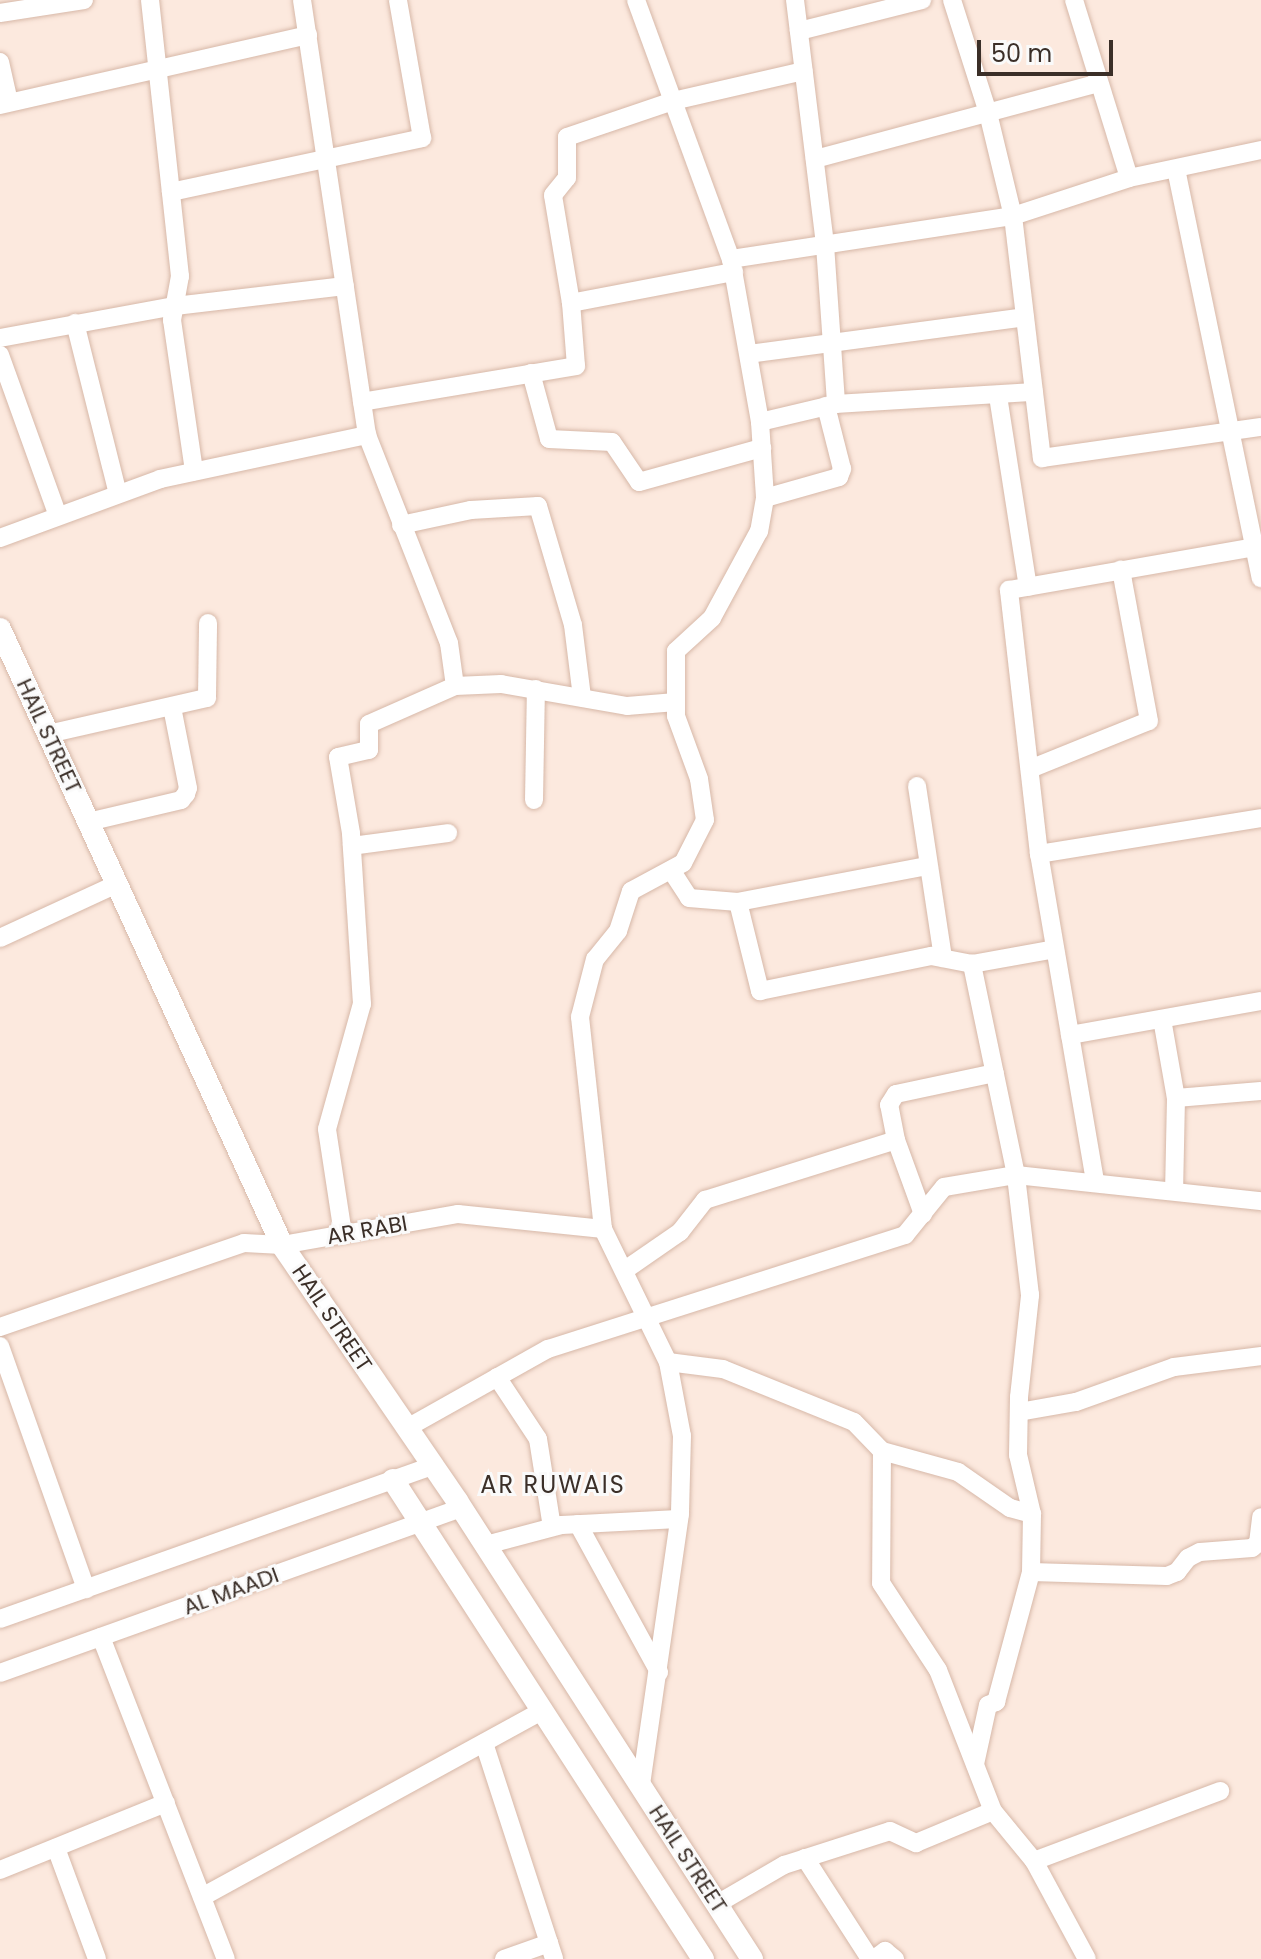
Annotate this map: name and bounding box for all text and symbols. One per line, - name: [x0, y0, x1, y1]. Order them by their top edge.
- scale bar: [981, 24, 1117, 74]
- text: 50 m: [991, 37, 1052, 70]
- street label: HAIL STREET: [11, 674, 87, 798]
- street label: AR RABI: [325, 1210, 409, 1250]
- street label: HAIL STREET: [287, 1259, 377, 1377]
- district label: AR RUWAIS: [480, 1471, 626, 1499]
- street label: AL MAADI: [180, 1562, 282, 1620]
- street label: HAIL STREET: [643, 1800, 733, 1918]

